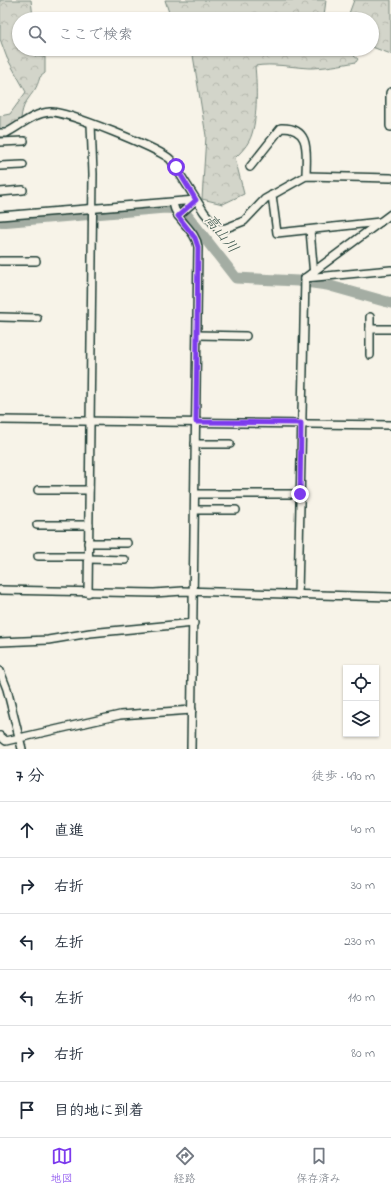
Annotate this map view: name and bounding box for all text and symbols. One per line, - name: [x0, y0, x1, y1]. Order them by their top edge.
- search box: [12, 12, 379, 56]
- icon: search: [26, 23, 48, 45]
- text: ここで検索: [58, 24, 133, 46]
- route start: [167, 158, 185, 176]
- water label: 高山川: [198, 209, 244, 259]
- route end: [291, 485, 309, 503]
- map controls: [343, 665, 379, 737]
- button: locate: [343, 665, 379, 701]
- button: layers: [343, 701, 379, 737]
- text: 7 分: [16, 764, 44, 789]
- text: 徒歩 · 490 m: [312, 767, 375, 786]
- icon: ahead: [16, 819, 38, 841]
- text: 直進: [54, 820, 84, 842]
- text: 40 m: [351, 820, 375, 839]
- icon: right: [16, 875, 38, 897]
- text: 右折: [54, 876, 84, 898]
- text: 30 m: [351, 876, 375, 895]
- icon: left: [16, 931, 38, 953]
- text: 左折: [54, 932, 84, 954]
- text: 230 m: [344, 932, 375, 951]
- icon: left: [16, 987, 38, 1009]
- text: 左折: [54, 988, 84, 1010]
- text: 110 m: [348, 988, 375, 1007]
- icon: right: [16, 1043, 38, 1065]
- text: 右折: [54, 1044, 84, 1066]
- text: 80 m: [351, 1044, 375, 1063]
- icon: arrive: [16, 1099, 38, 1121]
- text: 目的地に到着: [54, 1100, 144, 1122]
- tab: 地図: [51, 1145, 73, 1187]
- tab: 経路: [174, 1145, 196, 1187]
- tab: 保存済み: [297, 1145, 341, 1187]

